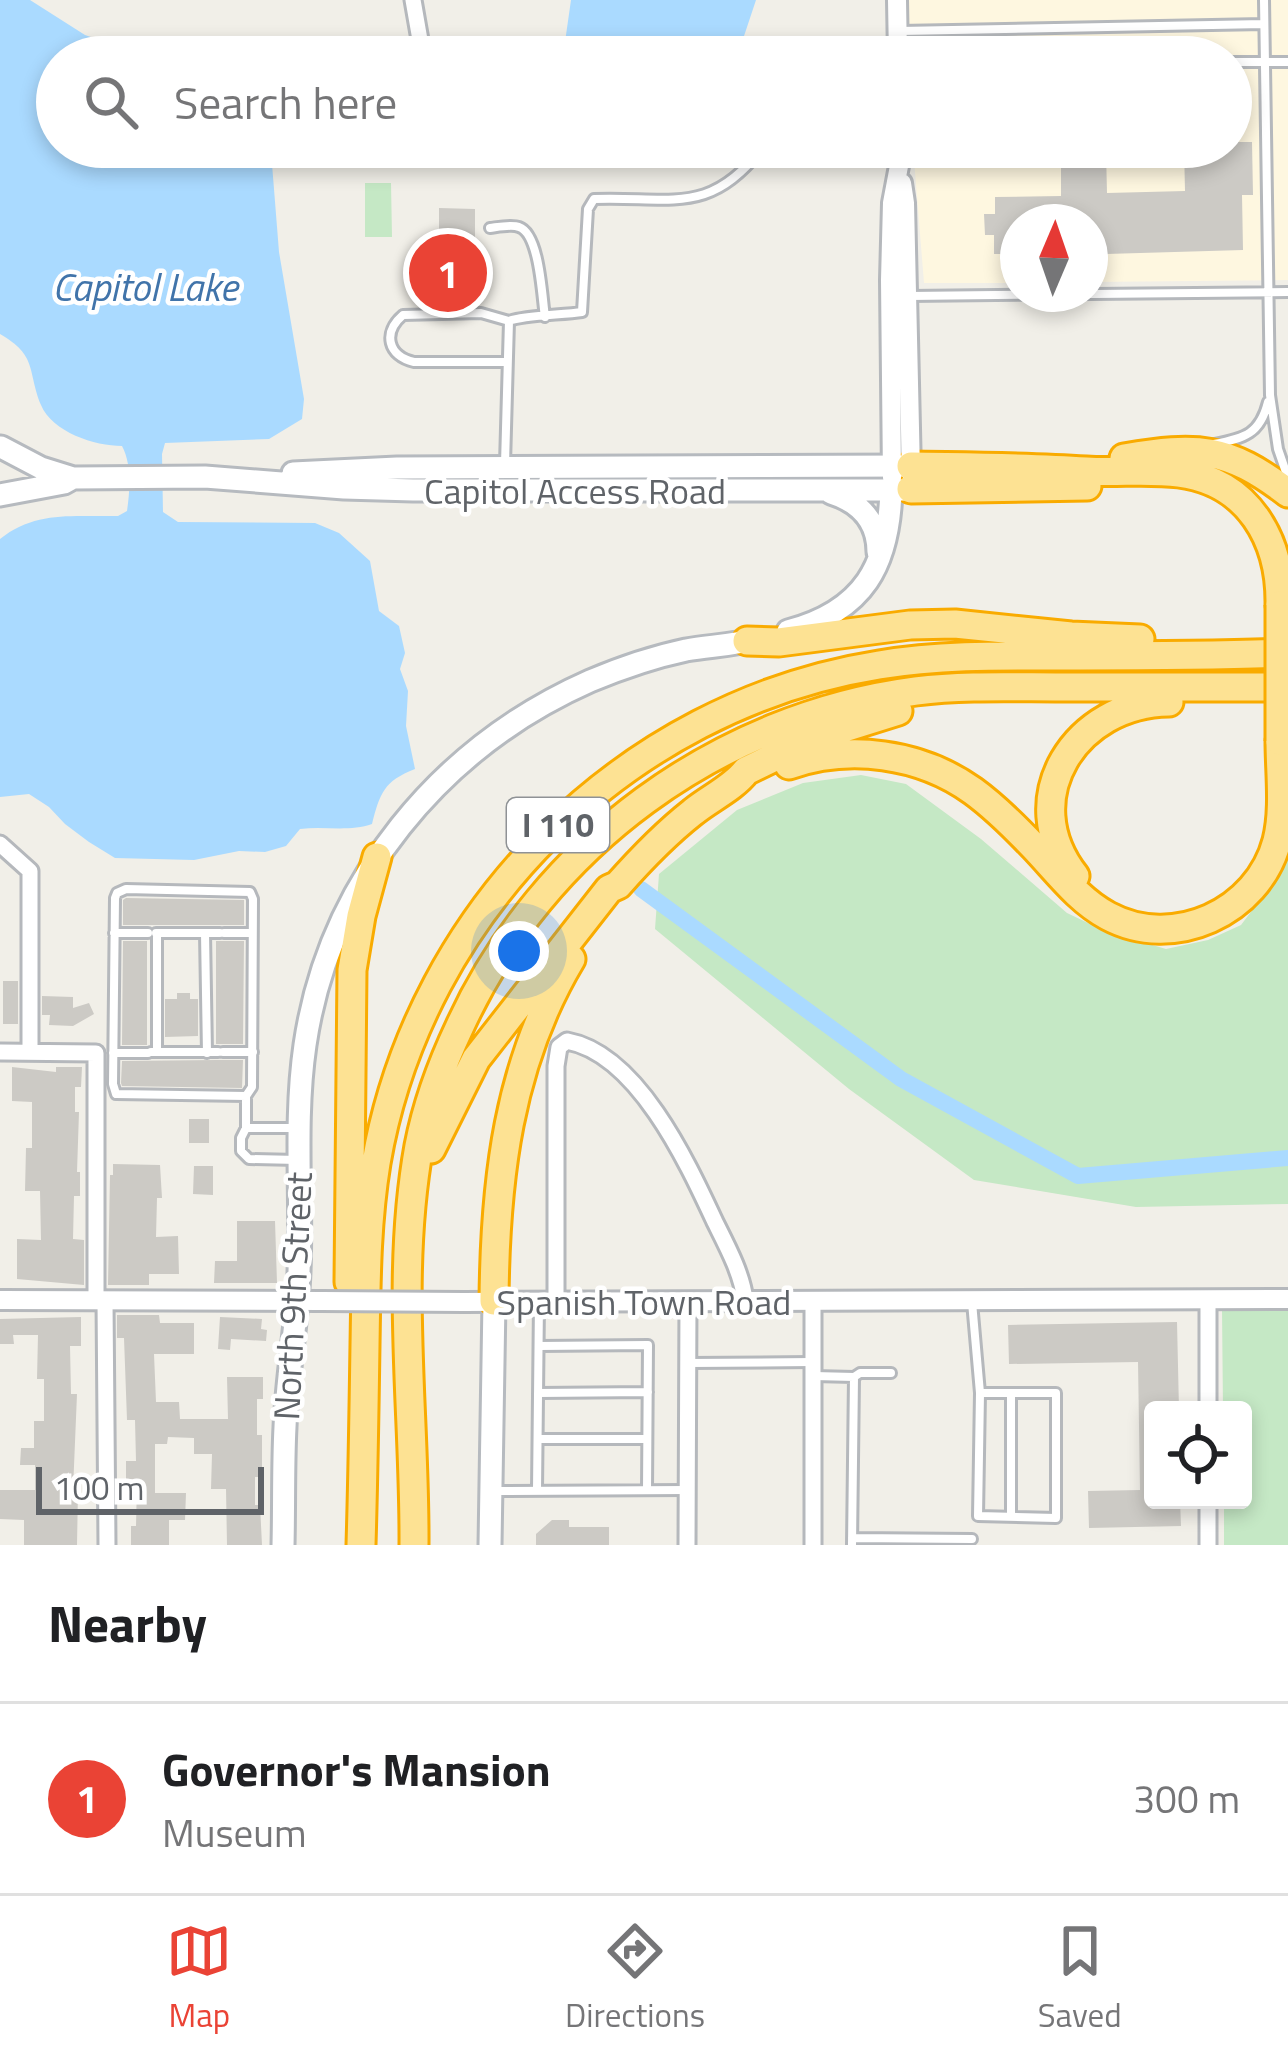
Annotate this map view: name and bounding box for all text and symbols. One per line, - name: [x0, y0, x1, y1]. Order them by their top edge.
- search box: [36, 36, 1252, 168]
- text: Search here: [174, 68, 397, 136]
- icon: search: [78, 69, 144, 135]
- north arrow: [1000, 204, 1108, 312]
- pin: 1: [409, 228, 487, 318]
- water label: Capitol Lake: [52, 257, 240, 316]
- street label: Capitol Access Road: [424, 463, 726, 518]
- road number: I 110: [507, 798, 609, 852]
- your location: [489, 921, 549, 981]
- street label: North 9th Street: [258, 1170, 326, 1421]
- street label: Spanish Town Road: [497, 1274, 791, 1329]
- map controls: [1144, 1401, 1252, 1509]
- button: locate: [1144, 1401, 1252, 1509]
- scale bar: [36, 1461, 264, 1514]
- text: 100 m: [54, 1463, 144, 1513]
- text: Nearby: [48, 1584, 207, 1662]
- text: Governor's Mansion: [162, 1735, 551, 1803]
- text: 1: [76, 1769, 98, 1828]
- text: 300 m: [1133, 1769, 1240, 1828]
- text: Museum: [162, 1803, 307, 1862]
- tab: Map: [166, 1918, 232, 2040]
- tab: Directions: [565, 1918, 705, 2040]
- tab: Saved: [1038, 1918, 1122, 2040]

